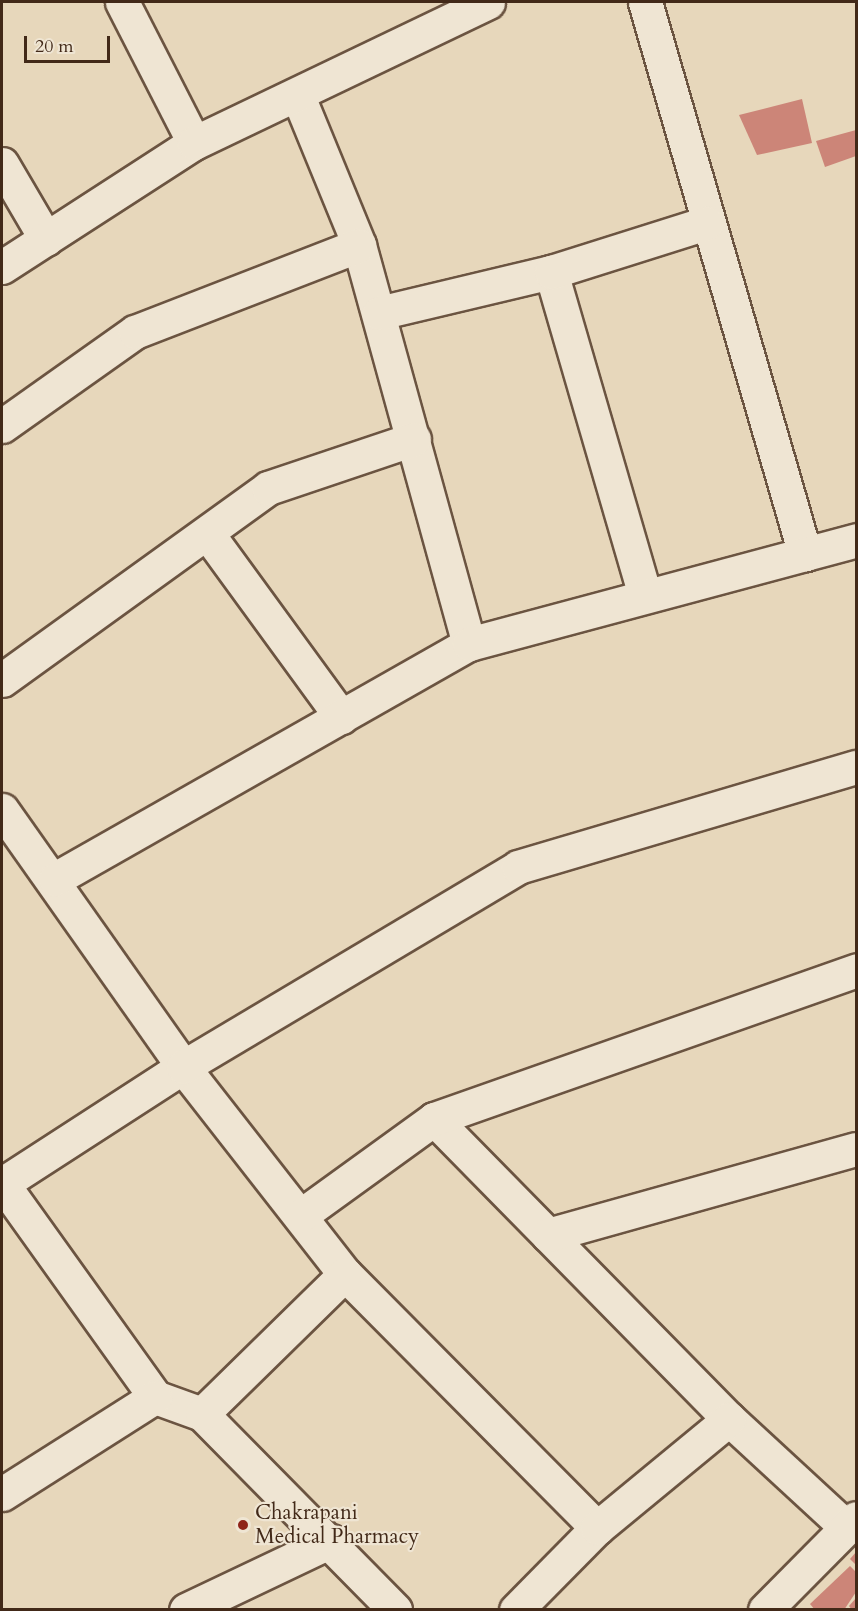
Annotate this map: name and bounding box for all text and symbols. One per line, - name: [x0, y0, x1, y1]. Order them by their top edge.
- scale bar: [27, 24, 112, 62]
- text: 20 m: [35, 34, 74, 59]
- place label: Chakrapani Medical Pharmacy: [255, 1500, 419, 1550]
- marker: Chakrapani Medical Pharmacy: [236, 1518, 250, 1532]

